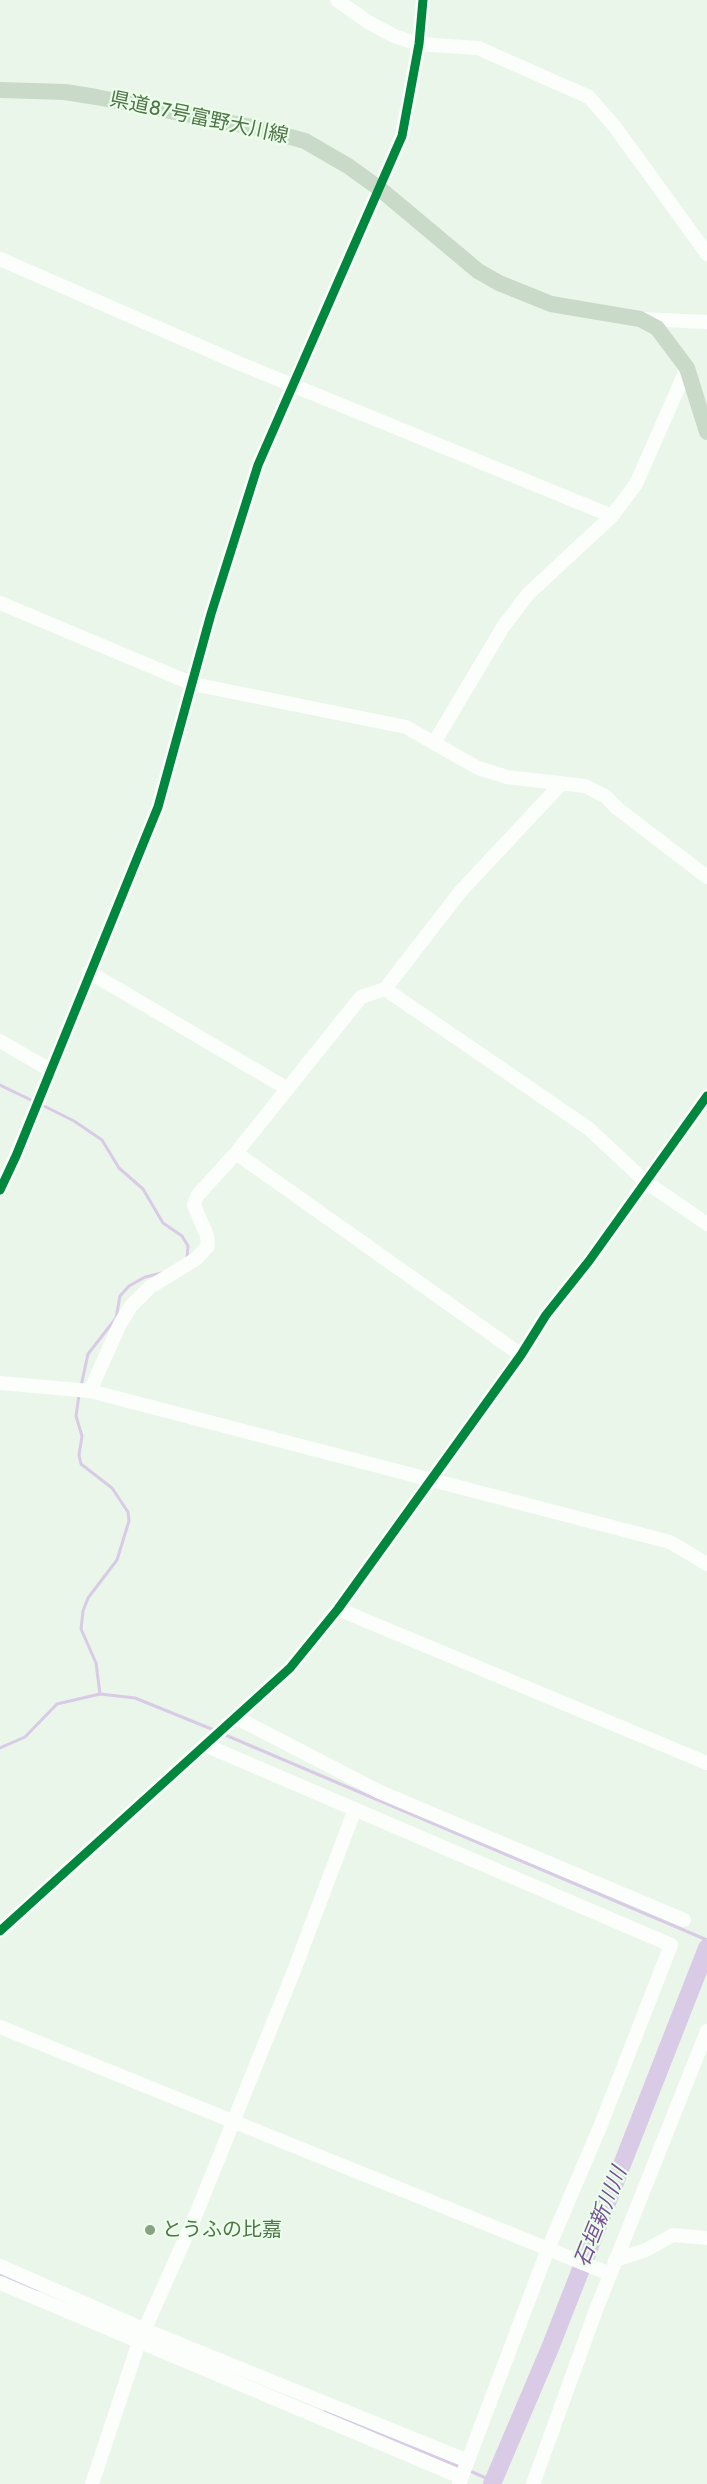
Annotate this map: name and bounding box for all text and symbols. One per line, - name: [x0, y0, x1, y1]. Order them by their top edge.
- street label: 県道87号富野大川線: [107, 87, 291, 149]
- water label: 石垣新川川: [570, 2164, 632, 2270]
- place label: とうふの比嘉: [162, 2218, 282, 2242]
- marker: とうふの比嘉: [143, 2223, 157, 2237]

